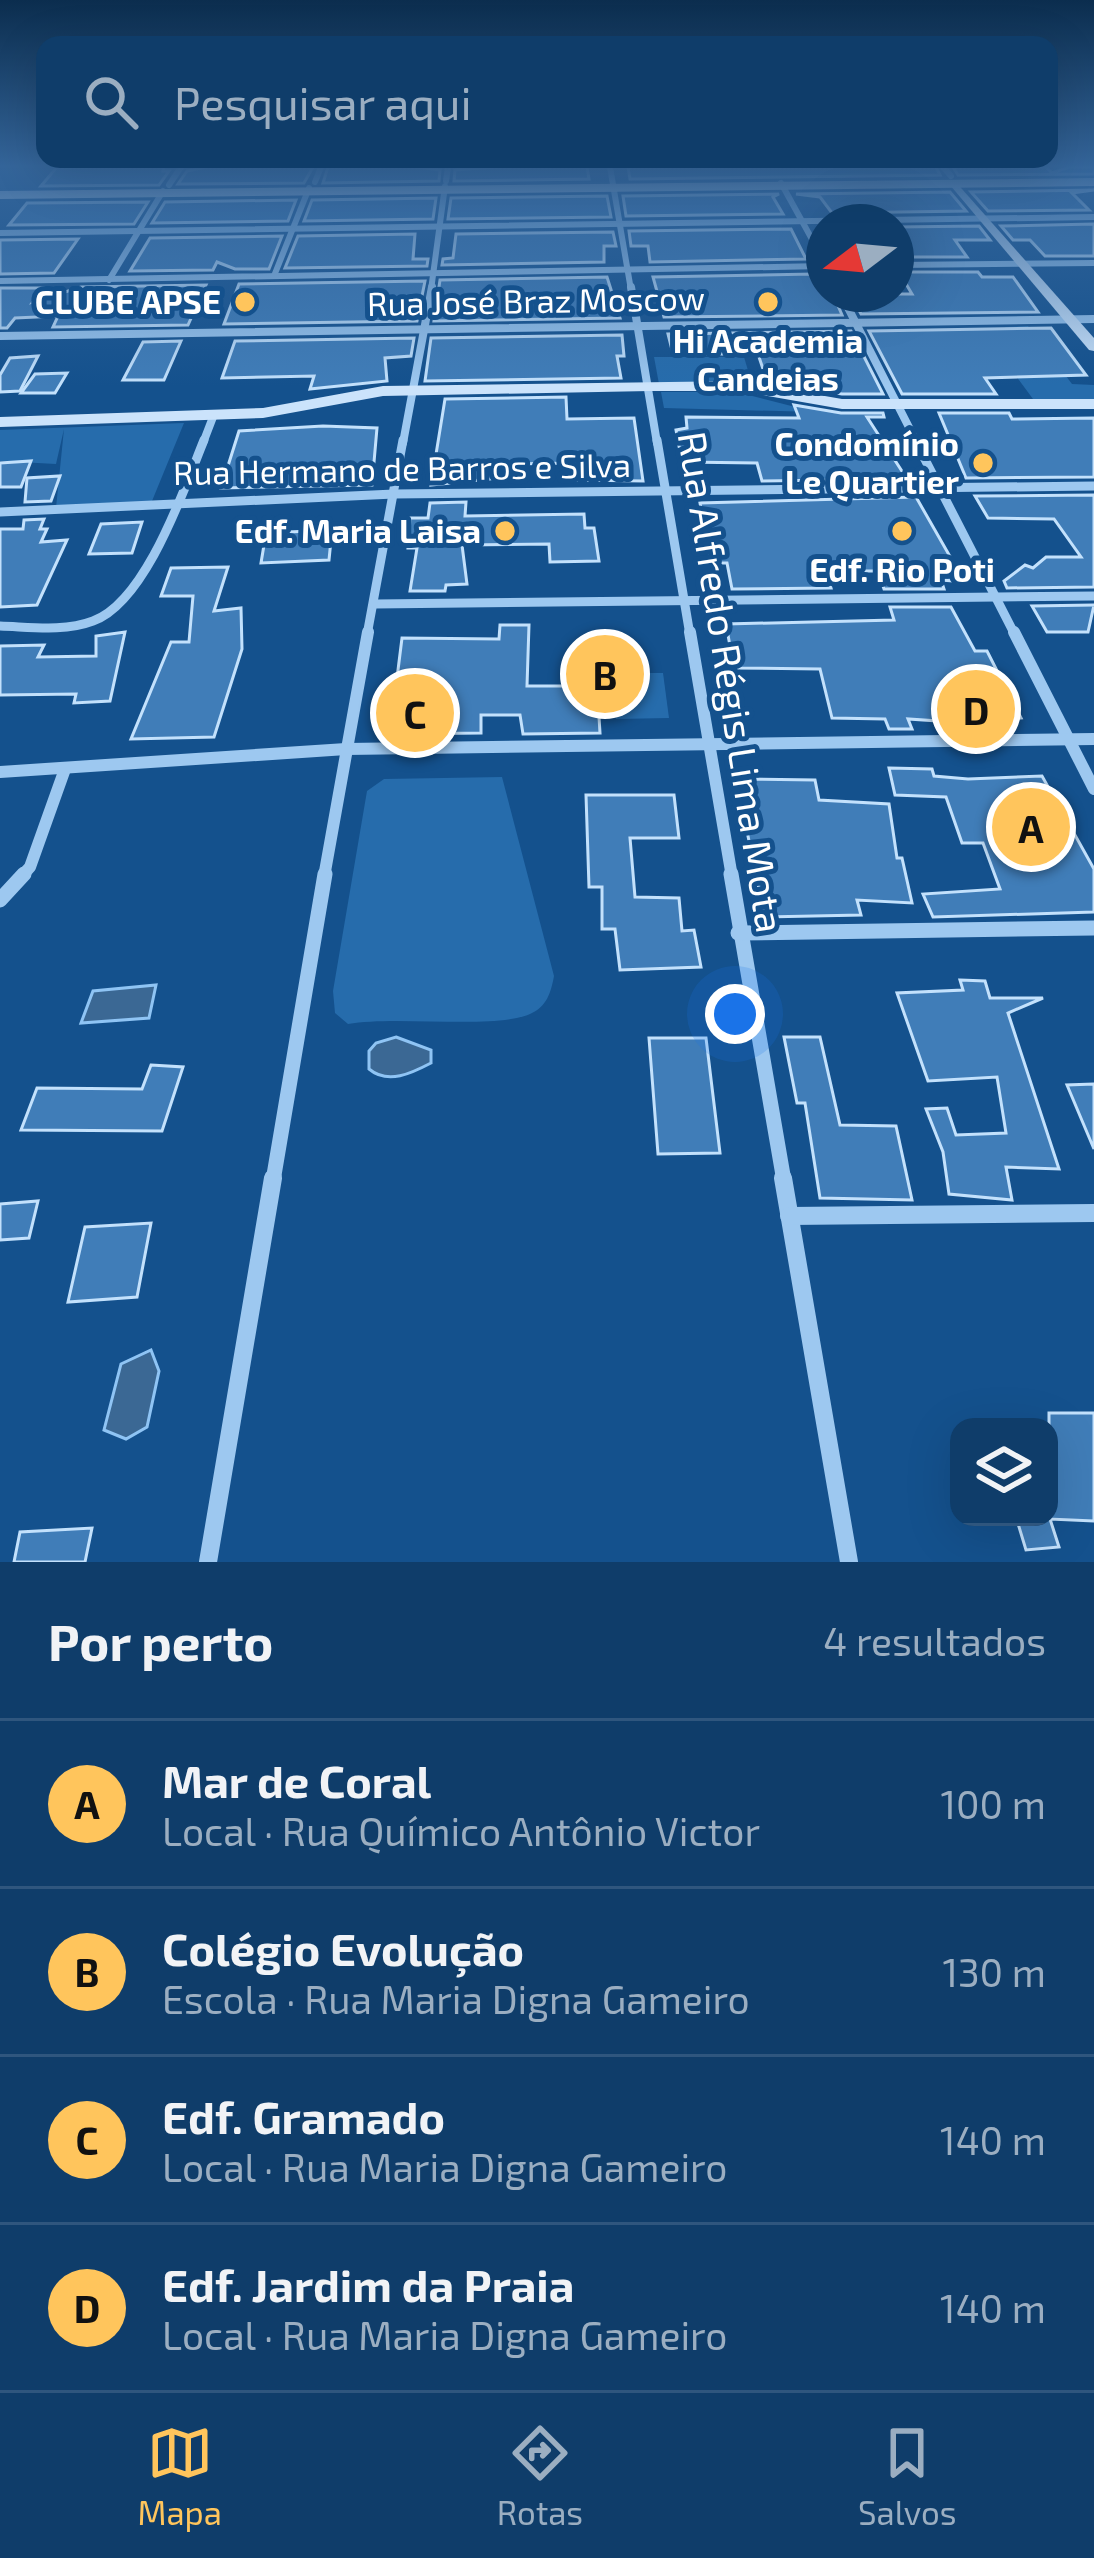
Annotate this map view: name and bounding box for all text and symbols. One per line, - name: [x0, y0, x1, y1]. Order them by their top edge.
- search box: [36, 36, 1058, 168]
- icon: search: [78, 69, 144, 135]
- text: Pesquisar aqui: [174, 75, 472, 129]
- north arrow: [806, 204, 914, 312]
- street label: Rua José Braz Moscow: [367, 277, 705, 323]
- place label: CLUBE APSE: [35, 281, 221, 321]
- marker: CLUBE APSE: [232, 289, 258, 315]
- marker: Hi Academia Candeias: [755, 289, 781, 315]
- place label: Hi Academia Candeias: [673, 320, 863, 398]
- place label: Condomínio Le Quartier: [774, 423, 959, 502]
- street label: Rua Alfredo Régis Lima Mota: [670, 428, 795, 936]
- street label: Rua Hermano de Barros e Silva: [173, 444, 631, 492]
- marker: Condomínio Le Quartier: [970, 450, 996, 476]
- place label: Edf. Maria Laisa: [235, 510, 481, 550]
- marker: Edf. Maria Laisa: [492, 518, 518, 544]
- marker: Edf. Rio Poti: [889, 518, 915, 544]
- place label: Edf. Rio Poti: [809, 549, 995, 589]
- pin: B: [566, 629, 644, 719]
- pin: D: [937, 664, 1015, 754]
- pin: C: [376, 668, 454, 758]
- pin: A: [992, 782, 1070, 872]
- your location: [705, 984, 765, 1044]
- map controls: [950, 1418, 1058, 1526]
- button: layers: [950, 1418, 1058, 1526]
- text: Por perto: [48, 1610, 273, 1671]
- text: 4 resultados: [823, 1617, 1046, 1664]
- text: Mar de Coral: [162, 1753, 431, 1807]
- text: A: [74, 1780, 100, 1827]
- text: 100 m: [941, 1780, 1046, 1827]
- text: Local · Rua Químico Antônio Victor: [162, 1807, 760, 1854]
- text: Colégio Evolução: [162, 1921, 524, 1975]
- text: B: [75, 1948, 99, 1995]
- text: 130 m: [942, 1948, 1046, 1995]
- text: Escola · Rua Maria Digna Gameiro: [162, 1975, 750, 2022]
- text: Edf. Gramado: [162, 2089, 445, 2143]
- text: C: [76, 2116, 98, 2163]
- text: 140 m: [940, 2116, 1046, 2163]
- text: Local · Rua Maria Digna Gameiro: [162, 2143, 727, 2190]
- text: Edf. Jardim da Praia: [162, 2257, 574, 2311]
- text: D: [74, 2284, 100, 2331]
- text: 140 m: [940, 2284, 1046, 2331]
- text: Local · Rua Maria Digna Gameiro: [162, 2311, 727, 2358]
- tab: Mapa: [137, 2420, 222, 2532]
- tab: Rotas: [497, 2420, 583, 2532]
- tab: Salvos: [858, 2420, 957, 2532]

